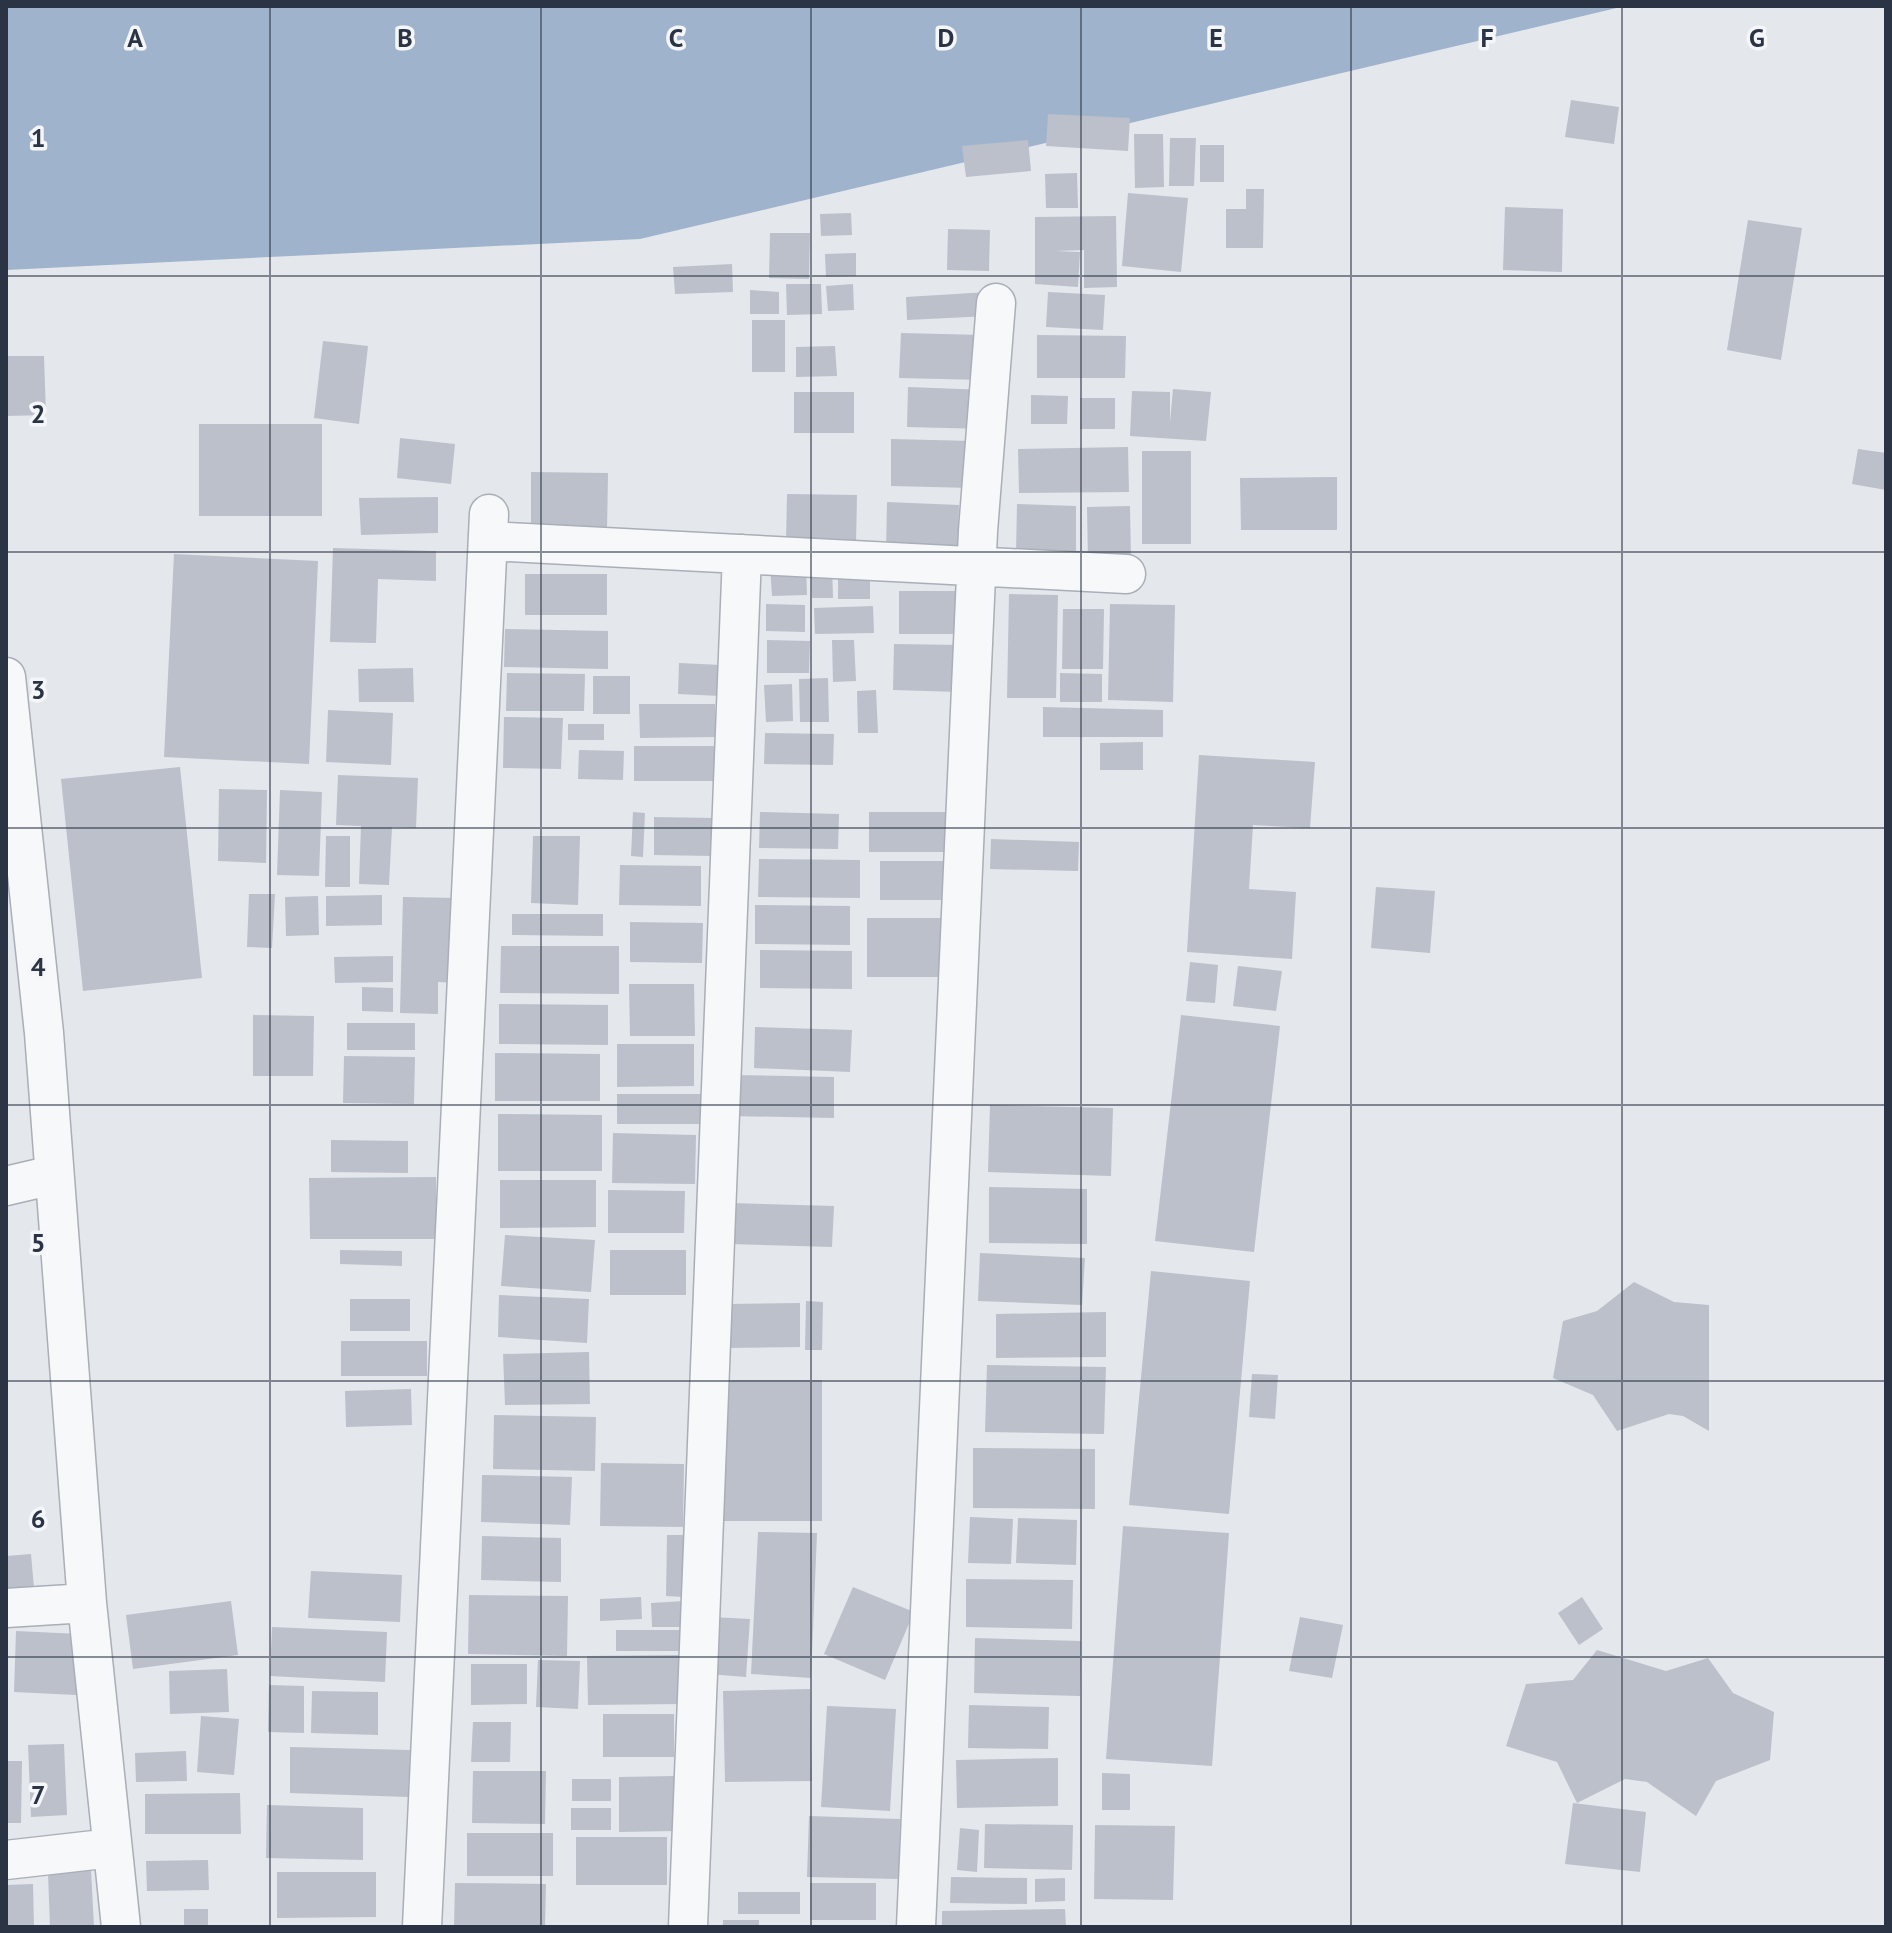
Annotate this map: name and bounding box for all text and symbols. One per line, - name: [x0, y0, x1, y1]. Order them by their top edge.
- text: A: [127, 21, 143, 54]
- text: B: [397, 21, 413, 54]
- text: C: [669, 21, 683, 54]
- text: D: [938, 21, 954, 54]
- text: E: [1209, 21, 1223, 54]
- text: F: [1480, 21, 1494, 54]
- text: G: [1749, 21, 1765, 54]
- text: 1: [31, 121, 45, 154]
- text: 2: [31, 397, 45, 430]
- text: 3: [31, 673, 45, 706]
- text: 4: [31, 950, 46, 983]
- text: 5: [31, 1226, 45, 1259]
- text: 6: [31, 1502, 45, 1535]
- text: 7: [31, 1778, 45, 1811]

